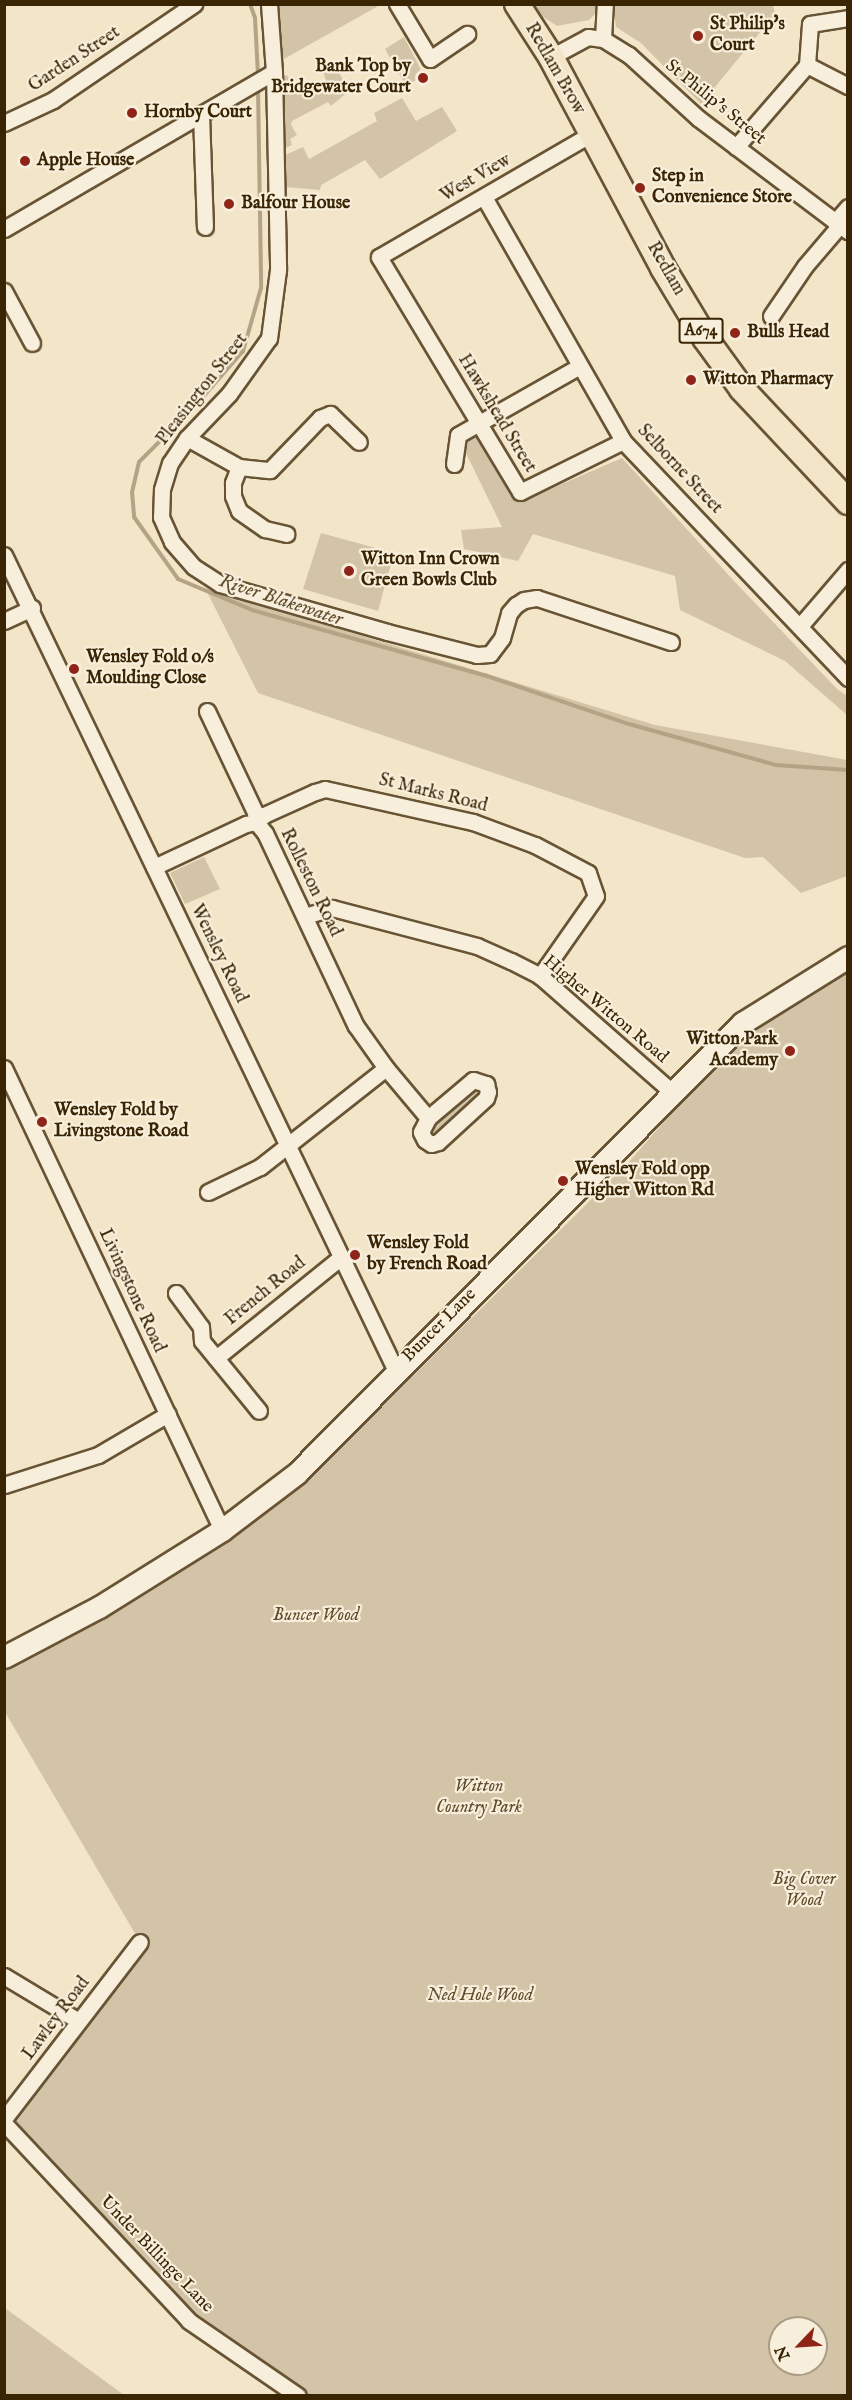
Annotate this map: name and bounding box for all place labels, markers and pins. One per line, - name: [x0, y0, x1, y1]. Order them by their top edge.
- place label: St Philip's Court: [710, 15, 785, 57]
- marker: St Philip's Court: [691, 29, 705, 43]
- place label: Bank Top by Bridgewater Court: [271, 57, 411, 100]
- marker: Bank Top by Bridgewater Court: [416, 71, 430, 85]
- place label: Hornby Court: [144, 102, 252, 124]
- marker: Hornby Court: [125, 106, 139, 120]
- place label: Apple House: [37, 150, 134, 172]
- marker: Apple House: [18, 154, 32, 168]
- place label: Step in Convenience Store: [652, 167, 792, 210]
- marker: Step in Convenience Store: [633, 181, 647, 195]
- place label: Balfour House: [241, 193, 350, 215]
- marker: Balfour House: [222, 197, 236, 211]
- place label: Bulls Head: [747, 322, 829, 344]
- marker: Bulls Head: [728, 326, 742, 340]
- place label: Witton Pharmacy: [703, 369, 833, 391]
- marker: Witton Pharmacy: [684, 373, 698, 387]
- place label: Witton Inn Crown Green Bowls Club: [361, 550, 500, 592]
- marker: Witton Inn Crown Green Bowls Club: [342, 564, 356, 578]
- place label: Wensley Fold o/s Moulding Close: [86, 648, 214, 690]
- marker: Wensley Fold o/s Moulding Close: [67, 662, 81, 676]
- place label: Witton Park Academy: [686, 1030, 778, 1072]
- marker: Witton Park Academy: [783, 1044, 797, 1058]
- place label: Wensley Fold by Livingstone Road: [54, 1101, 188, 1144]
- marker: Wensley Fold by Livingstone Road: [35, 1115, 49, 1129]
- place label: Wensley Fold opp Higher Witton Rd: [575, 1160, 714, 1202]
- marker: Wensley Fold opp Higher Witton Rd: [556, 1174, 570, 1188]
- place label: Wensley Fold by French Road: [367, 1234, 487, 1276]
- marker: Wensley Fold by French Road: [348, 1248, 362, 1262]

